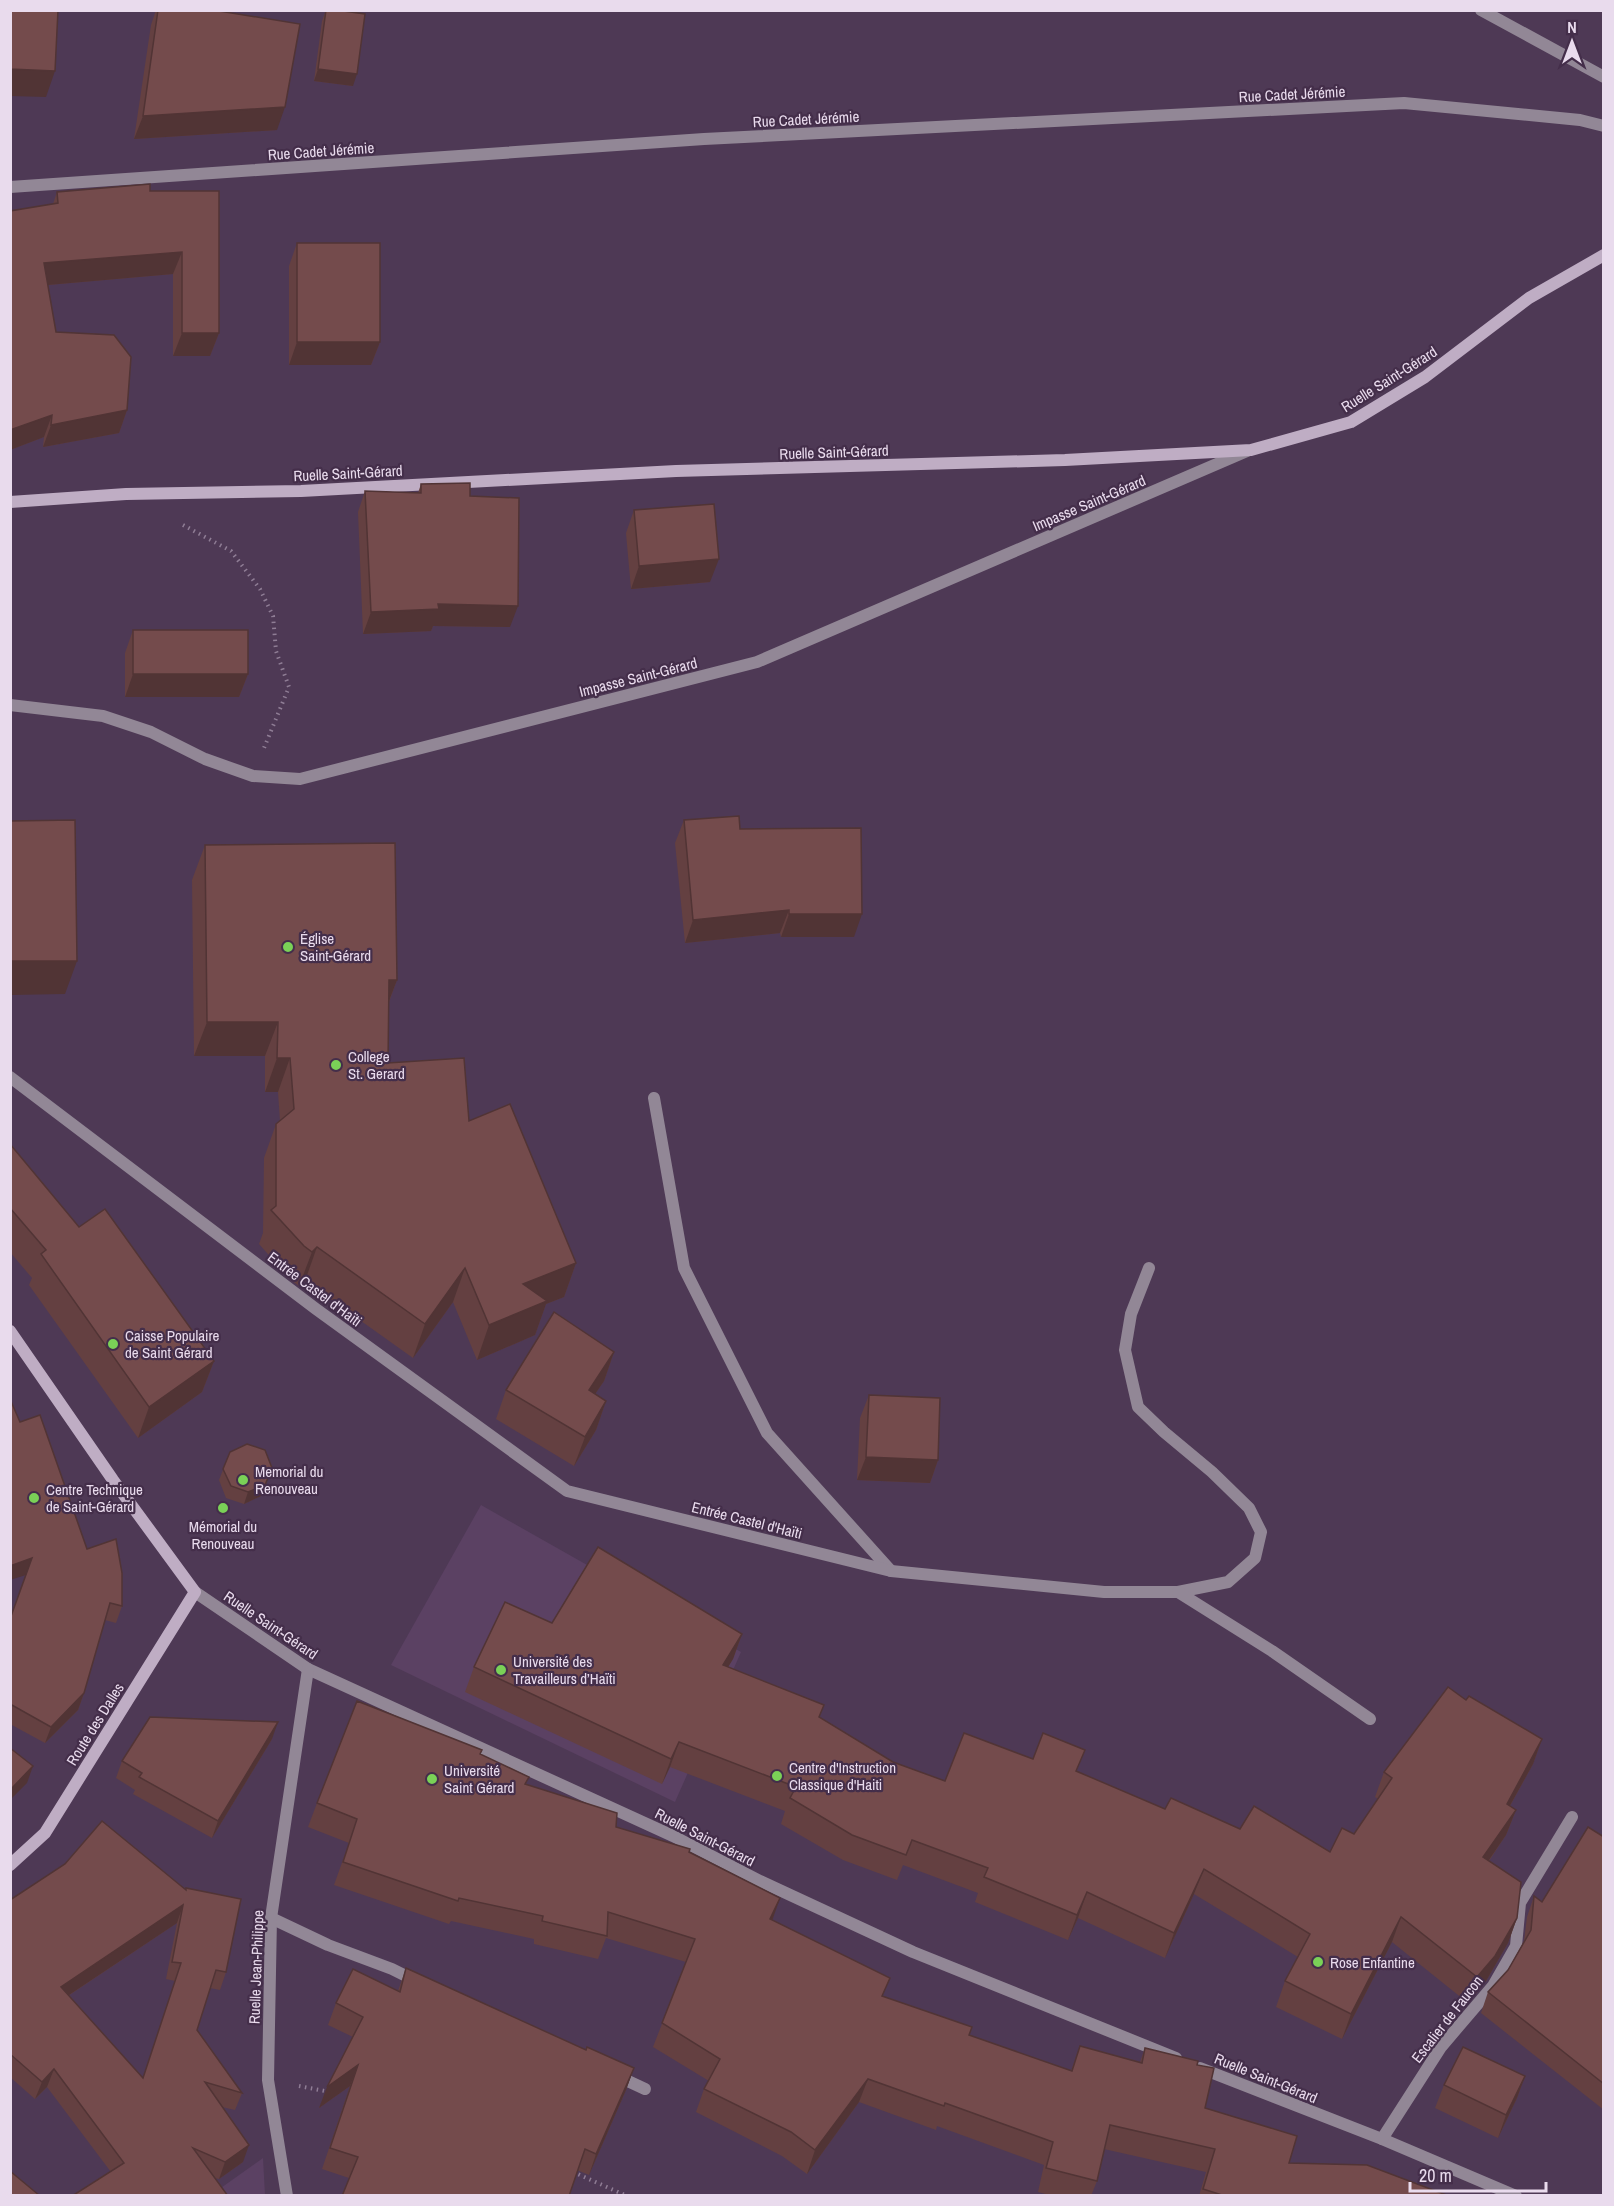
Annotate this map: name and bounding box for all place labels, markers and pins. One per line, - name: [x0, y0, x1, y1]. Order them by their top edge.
- place label: Église Saint-Gérard: [300, 928, 371, 966]
- marker: Église Saint-Gérard: [281, 940, 295, 954]
- place label: College St. Gerard: [348, 1046, 405, 1084]
- marker: College St. Gerard: [329, 1058, 343, 1072]
- place label: Caisse Populaire de Saint Gérard: [125, 1325, 220, 1363]
- marker: Caisse Populaire de Saint Gérard: [106, 1337, 120, 1351]
- place label: Memorial du Renouveau: [255, 1461, 323, 1499]
- marker: Memorial du Renouveau: [236, 1473, 250, 1487]
- place label: Centre Technique de Saint-Gérard: [46, 1479, 143, 1517]
- marker: Centre Technique de Saint-Gérard: [27, 1491, 41, 1505]
- marker: Mémorial du Renouveau: [216, 1501, 230, 1515]
- place label: Mémorial du Renouveau: [189, 1516, 257, 1554]
- place label: Université des Travailleurs d’Haïti: [513, 1651, 616, 1689]
- marker: Université des Travailleurs d’Haïti: [494, 1663, 508, 1677]
- place label: Centre d'Instruction Classique d'Haiti: [789, 1757, 896, 1795]
- place label: Université Saint Gérard: [444, 1760, 514, 1798]
- marker: Centre d'Instruction Classique d'Haiti: [770, 1769, 784, 1783]
- marker: Université Saint Gérard: [425, 1772, 439, 1786]
- place label: Rose Enfantine: [1330, 1952, 1415, 1973]
- marker: Rose Enfantine: [1311, 1955, 1325, 1969]

